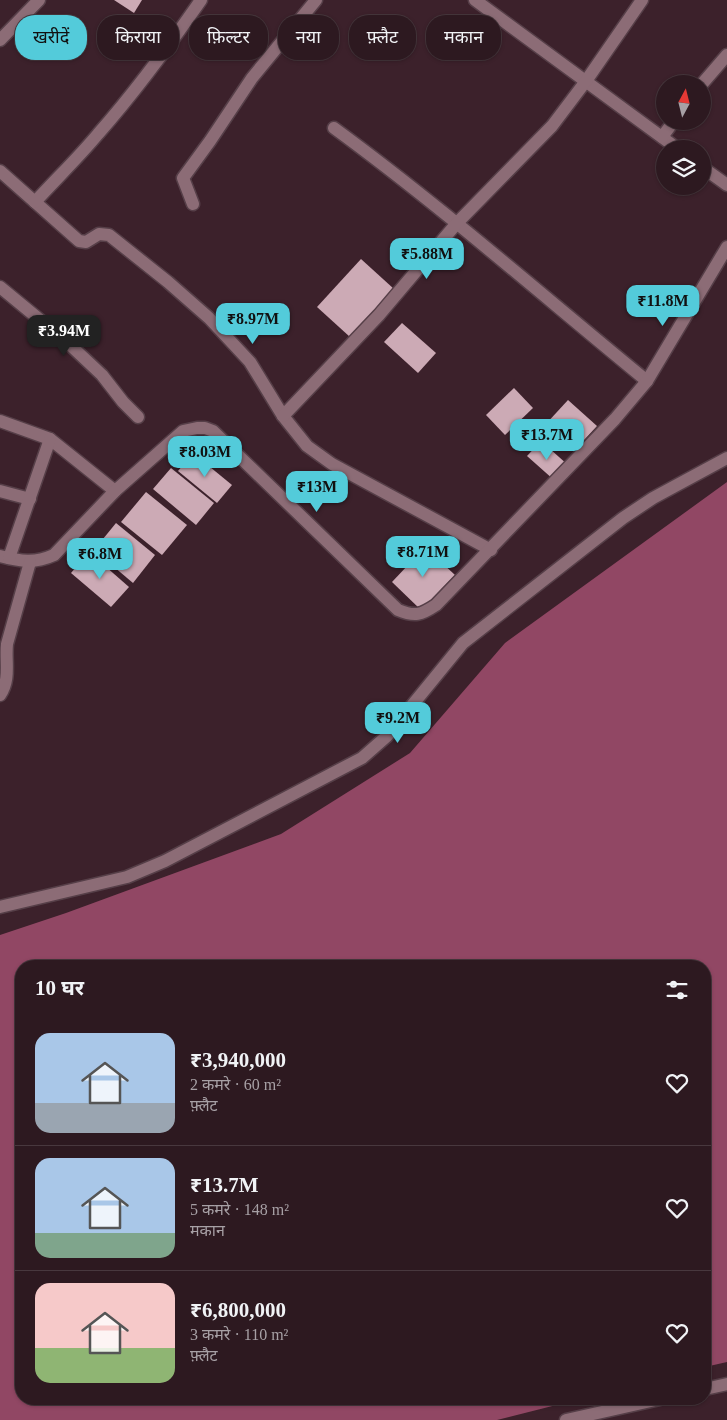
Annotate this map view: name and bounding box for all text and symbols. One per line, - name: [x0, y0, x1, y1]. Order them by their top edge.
- chip: खरीदें: [15, 15, 87, 60]
- chip: किराया: [97, 15, 179, 60]
- chip: फ़िल्टर: [189, 15, 268, 60]
- chip: नया: [278, 15, 339, 60]
- chip: फ़्लैट: [349, 15, 416, 60]
- chip: मकान: [426, 15, 501, 60]
- north arrow: [656, 75, 711, 130]
- map controls: [656, 75, 711, 195]
- button: layers: [656, 140, 711, 195]
- pin: ₹5.88M: [386, 238, 468, 280]
- text: ₹5.88M: [401, 245, 453, 262]
- pin: ₹11.8M: [622, 284, 704, 327]
- text: ₹11.8M: [637, 292, 689, 309]
- pin: ₹8.97M: [212, 302, 294, 345]
- text: ₹8.97M: [227, 310, 279, 327]
- pin: ₹3.94M: [23, 314, 105, 357]
- text: ₹3.94M: [38, 322, 90, 339]
- pin: ₹13.7M: [506, 418, 588, 461]
- text: ₹13.7M: [521, 426, 573, 443]
- pin: ₹8.03M: [164, 436, 246, 478]
- text: ₹8.03M: [179, 443, 231, 460]
- pin: ₹13M: [287, 470, 347, 513]
- text: ₹13M: [297, 478, 337, 495]
- pin: ₹8.71M: [382, 536, 464, 578]
- pin: ₹6.8M: [65, 538, 135, 580]
- text: ₹8.71M: [397, 543, 449, 560]
- text: ₹6.8M: [78, 545, 122, 562]
- pin: ₹9.2M: [363, 702, 433, 744]
- text: ₹9.2M: [376, 709, 420, 726]
- text: 10 घर: [35, 976, 84, 1000]
- icon: filters: [663, 976, 691, 1004]
- text: ₹3,940,000: [190, 1048, 286, 1072]
- icon: home: [75, 1053, 135, 1113]
- icon: heart: [663, 1069, 691, 1097]
- text: 2 कमरे · 60 m²: [190, 1076, 281, 1093]
- text: फ़्लैट: [190, 1097, 218, 1114]
- text: ₹13.7M: [190, 1173, 259, 1197]
- icon: home: [75, 1178, 135, 1238]
- icon: heart: [663, 1194, 691, 1222]
- text: 5 कमरे · 148 m²: [190, 1201, 289, 1218]
- text: मकान: [190, 1222, 225, 1239]
- text: ₹6,800,000: [190, 1298, 286, 1322]
- icon: home: [75, 1303, 135, 1363]
- icon: heart: [663, 1319, 691, 1347]
- text: 3 कमरे · 110 m²: [190, 1326, 288, 1343]
- text: फ़्लैट: [190, 1347, 218, 1364]

